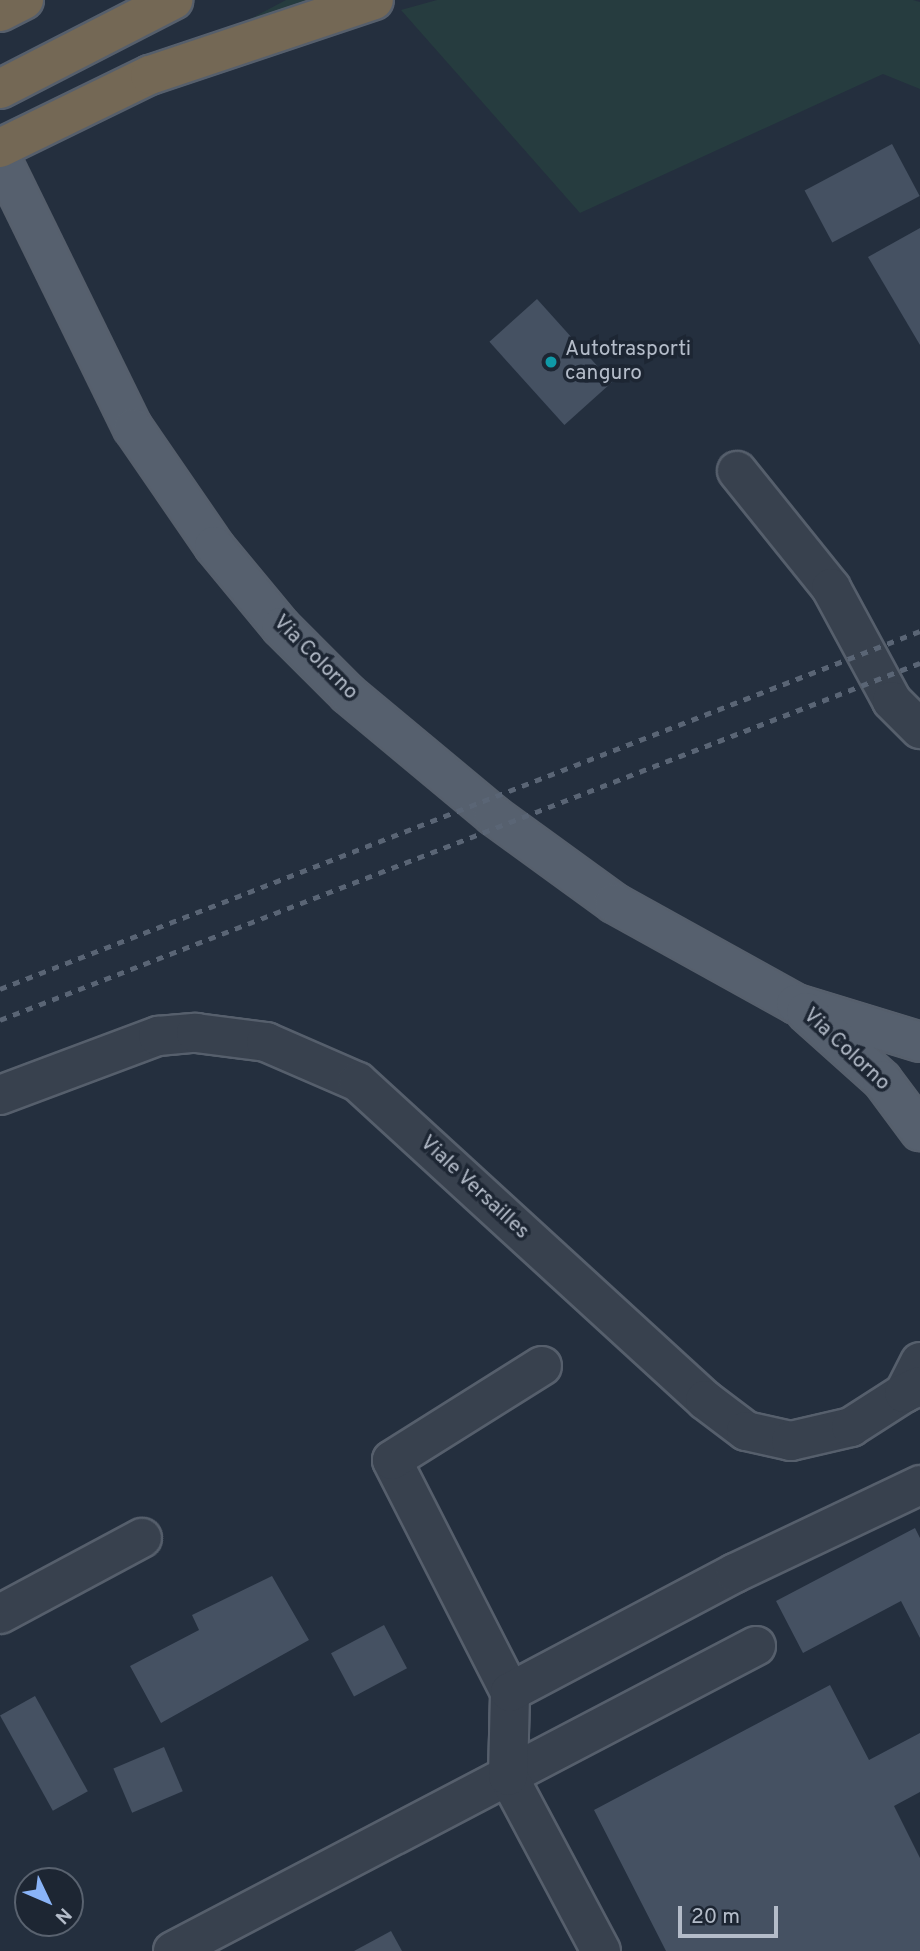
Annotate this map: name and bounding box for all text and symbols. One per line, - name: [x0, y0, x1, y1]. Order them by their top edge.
- place label: Autotrasporti canguro: [565, 337, 691, 387]
- marker: Autotrasporti canguro: [543, 354, 559, 370]
- street label: Via Colorno: [267, 610, 363, 706]
- street label: Via Colorno: [797, 1003, 895, 1097]
- street label: Viale Versailles: [414, 1131, 534, 1245]
- north arrow: [14, 1867, 84, 1937]
- scale bar: [682, 1892, 782, 1936]
- text: N: [49, 1902, 76, 1928]
- text: 20 m: [691, 1904, 740, 1931]

